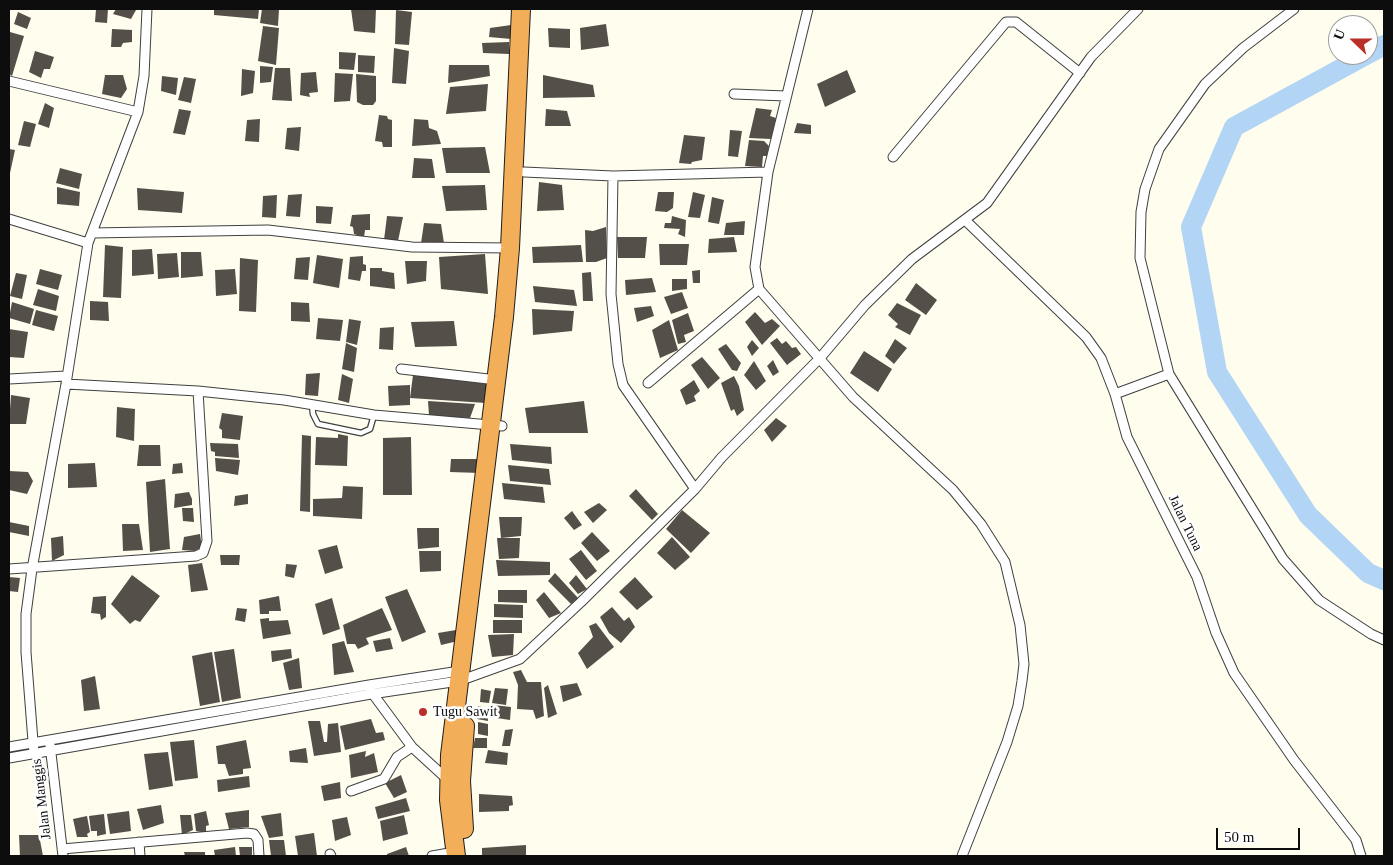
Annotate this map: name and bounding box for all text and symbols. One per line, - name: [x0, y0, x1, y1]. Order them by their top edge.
- north arrow: [1328, 15, 1378, 65]
- text: U: [1331, 27, 1348, 42]
- street label: Jalan Tuna: [1164, 492, 1206, 554]
- place label: Tugu Sawit: [433, 704, 497, 720]
- marker: Tugu Sawit: [417, 706, 429, 718]
- street label: Jalan Manggis: [29, 758, 55, 840]
- scale bar: [1218, 818, 1302, 850]
- text: 50 m: [1224, 829, 1254, 845]

